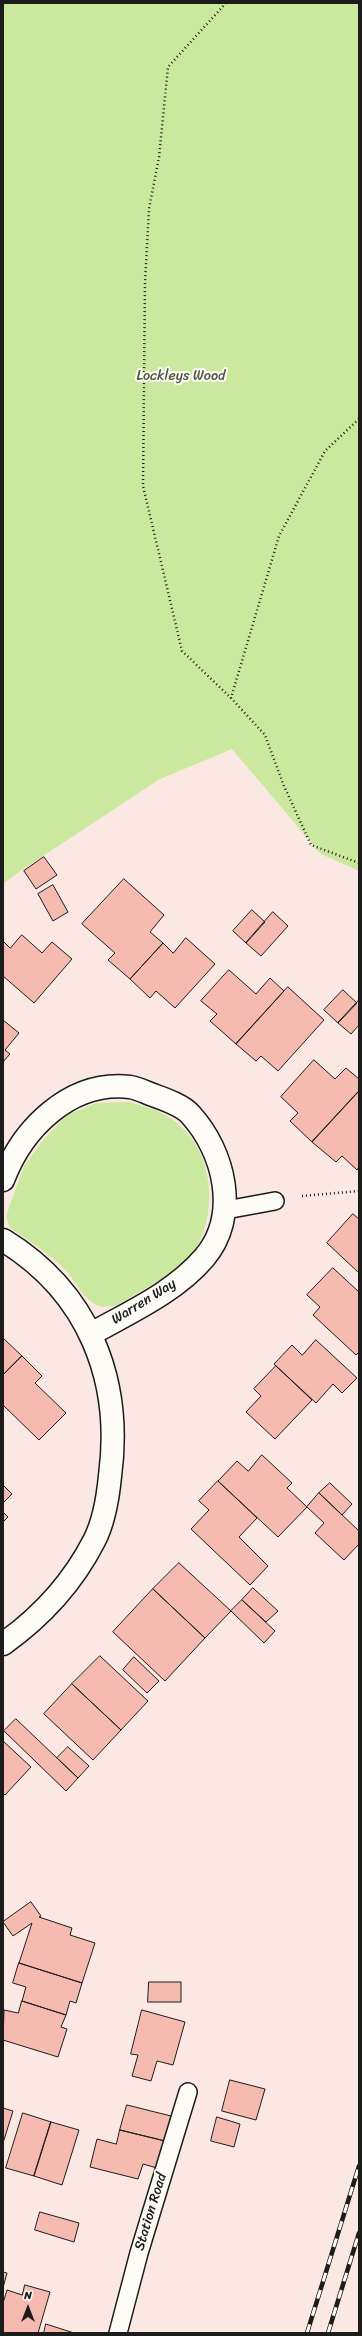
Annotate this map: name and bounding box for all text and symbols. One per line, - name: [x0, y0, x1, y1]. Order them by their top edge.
- park label: Lockleys Wood: [137, 368, 225, 384]
- street label: Warren Way: [109, 1276, 179, 1328]
- street label: Station Road: [131, 2171, 171, 2253]
- text: N: [24, 2286, 32, 2305]
- north arrow: [8, 2288, 48, 2328]

